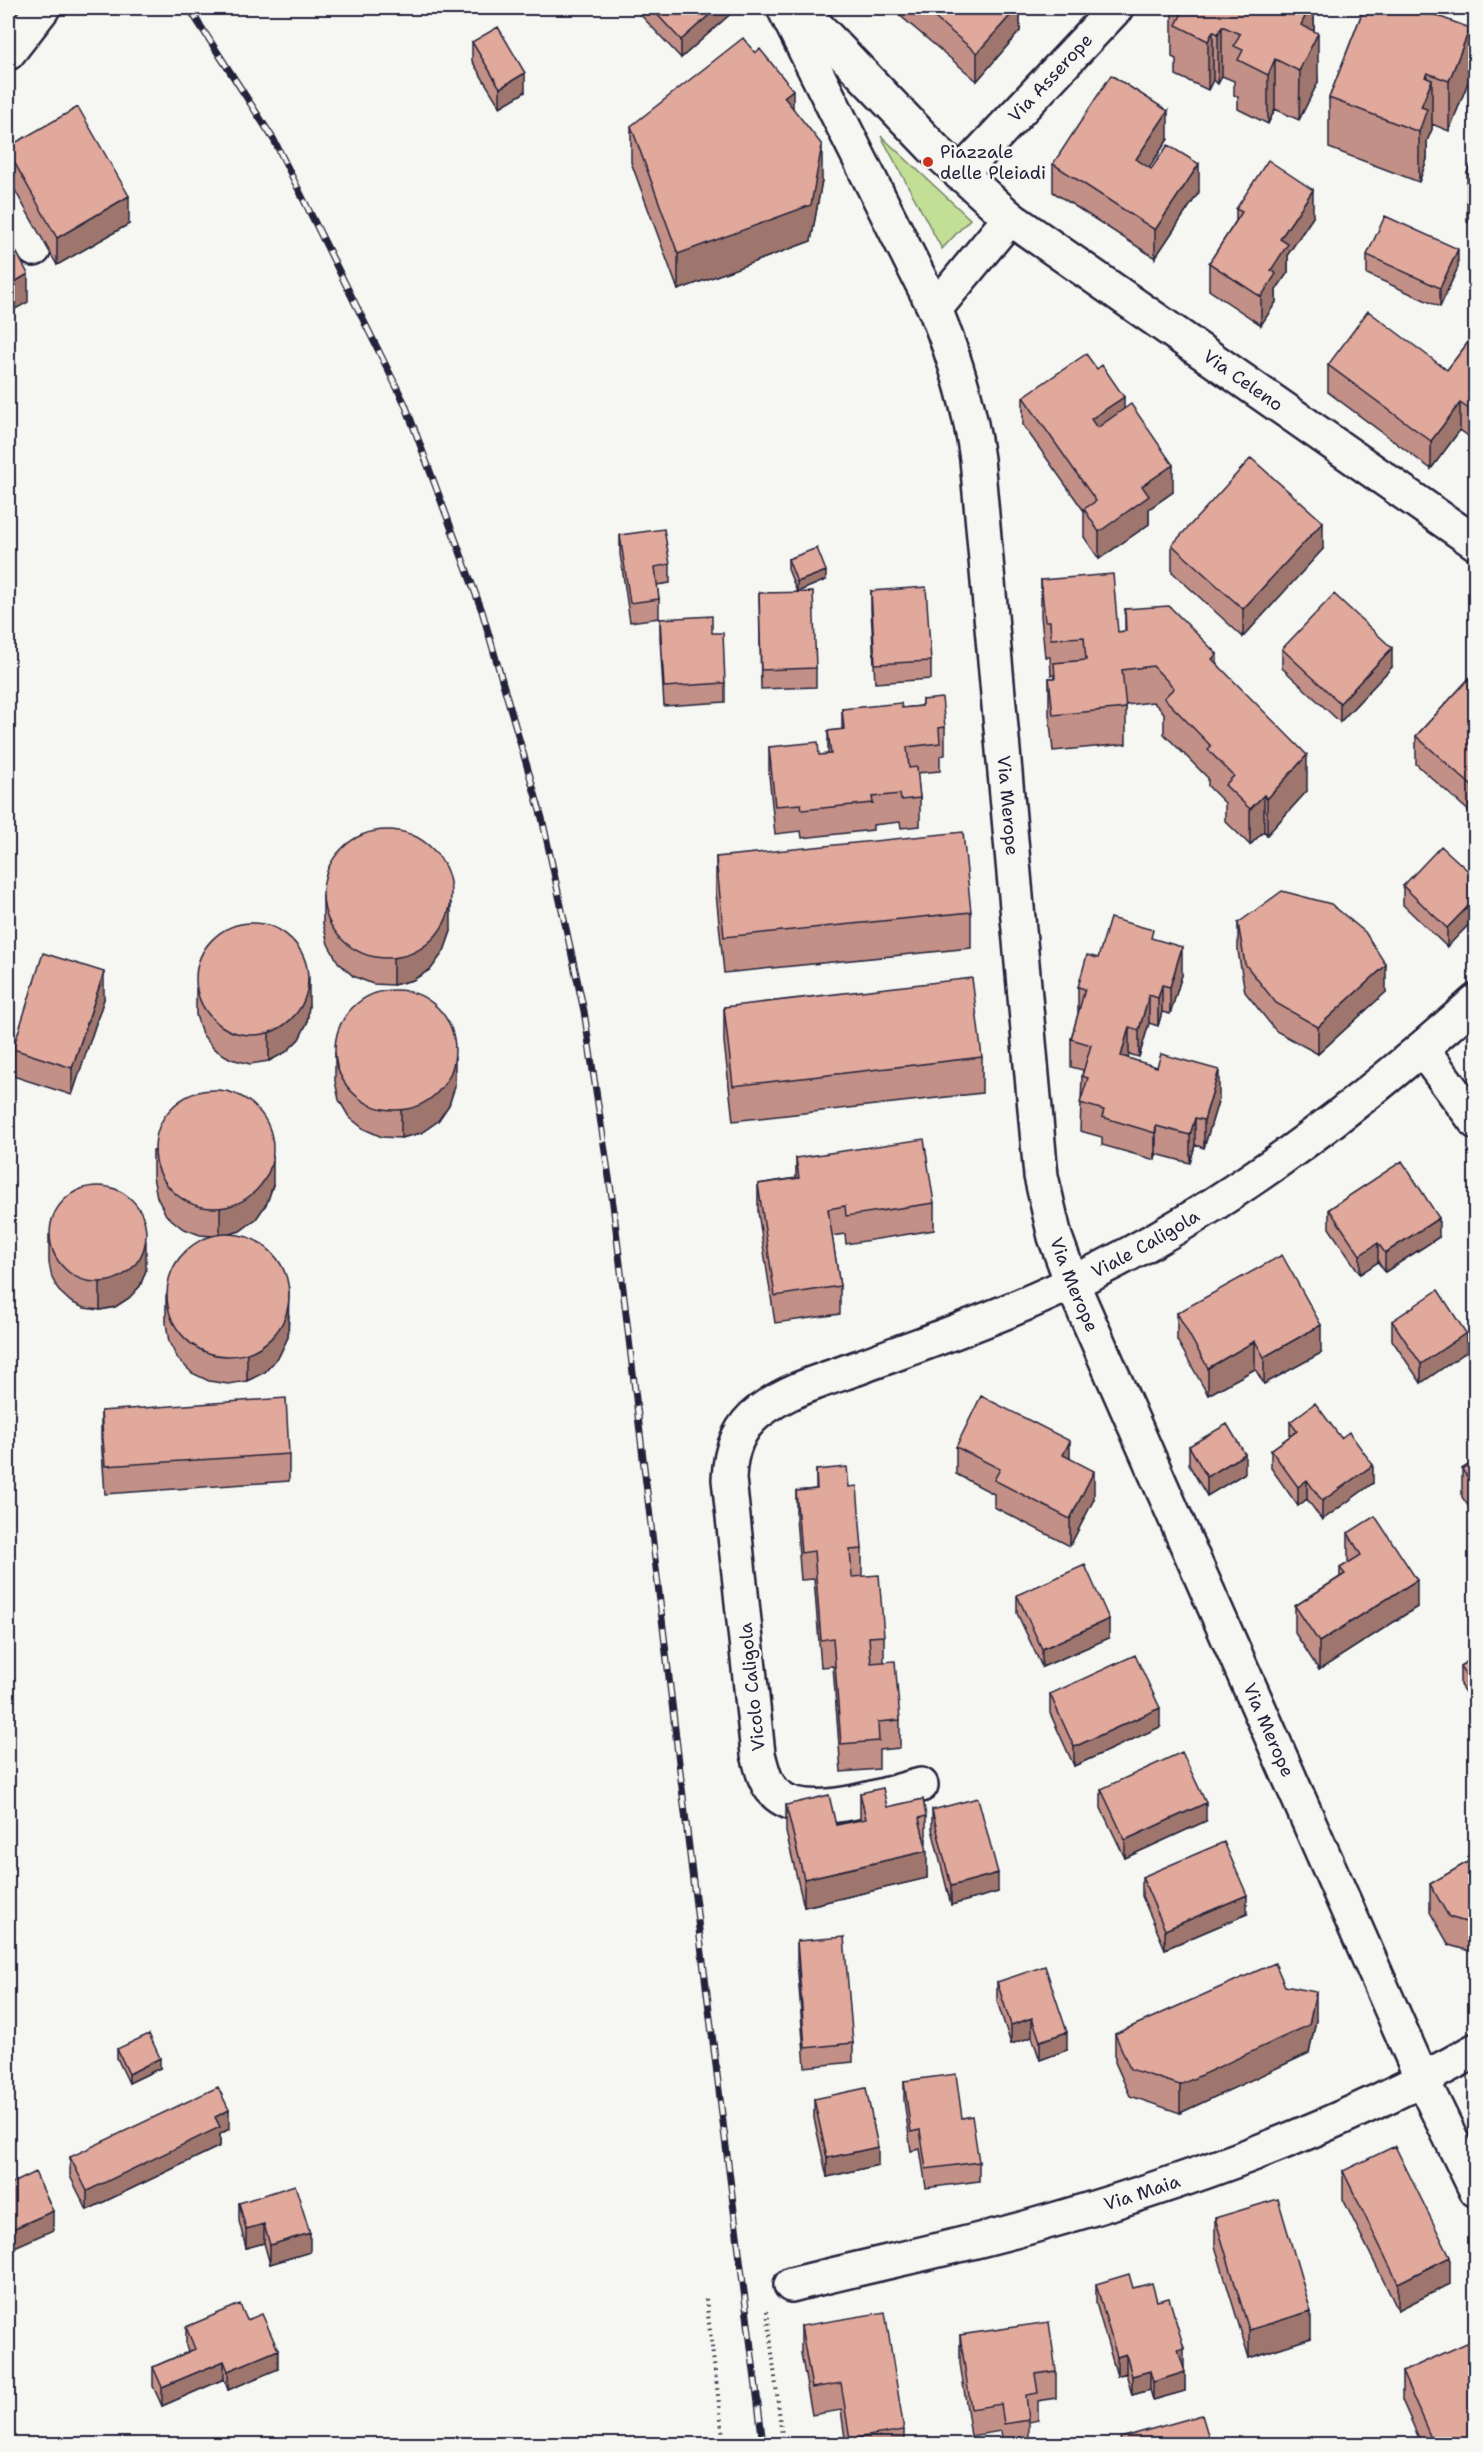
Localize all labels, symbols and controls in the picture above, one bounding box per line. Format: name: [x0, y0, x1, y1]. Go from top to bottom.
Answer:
street label: Via Asserope: [1003, 28, 1098, 127]
place label: Piazzale delle Pleiadi: [940, 140, 1046, 185]
marker: Piazzale delle Pleiadi: [921, 155, 935, 169]
street label: Via Celeno: [1198, 344, 1288, 417]
street label: Via Merope: [992, 754, 1024, 856]
street label: Viale Caligola: [1087, 1204, 1204, 1284]
street label: Via Merope: [1044, 1234, 1104, 1336]
street label: Vicolo Caligola: [733, 1622, 771, 1752]
street label: Via Merope: [1237, 1679, 1300, 1781]
street label: Via Maia: [1101, 2169, 1183, 2216]

